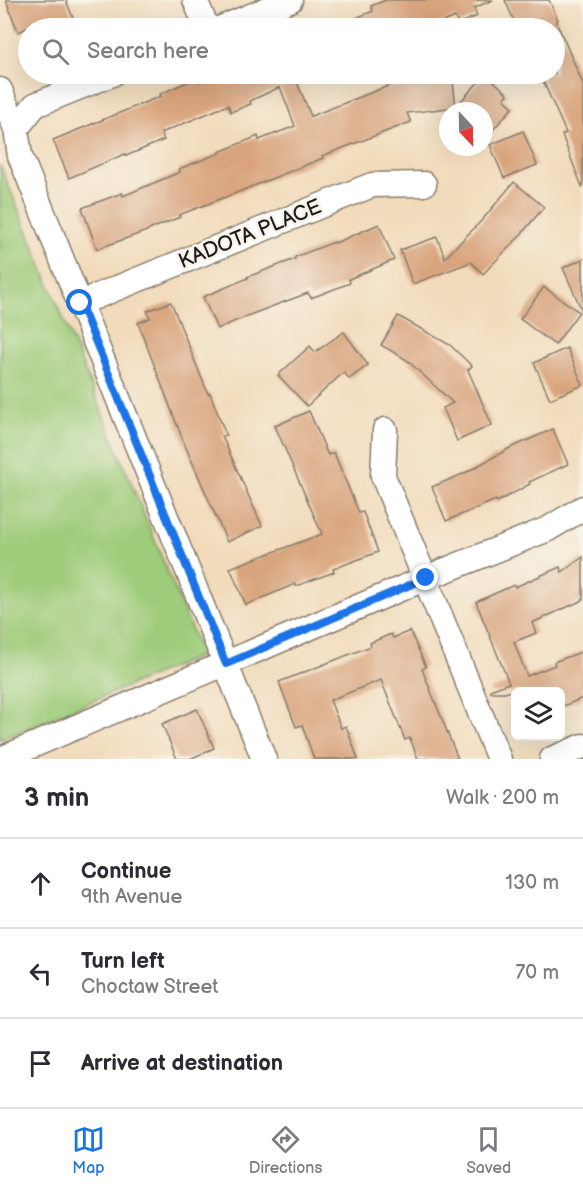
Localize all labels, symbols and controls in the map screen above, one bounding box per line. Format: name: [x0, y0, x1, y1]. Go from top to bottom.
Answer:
search box: [18, 18, 565, 84]
icon: search: [39, 35, 72, 68]
text: Search here: [87, 38, 209, 65]
north arrow: [439, 102, 493, 156]
street label: KADOTA PLACE: [175, 194, 325, 274]
route start: [66, 289, 92, 315]
route end: [412, 564, 438, 590]
map controls: [511, 687, 565, 741]
button: layers: [511, 687, 565, 741]
text: 3 min: [24, 783, 89, 814]
text: Walk · 200 m: [446, 786, 559, 810]
text: Continue: [81, 858, 171, 885]
icon: ahead: [24, 867, 57, 900]
text: 130 m: [505, 871, 559, 895]
text: 9th Avenue: [81, 885, 182, 909]
text: Turn left: [81, 948, 165, 975]
icon: left: [24, 957, 57, 990]
text: 70 m: [515, 961, 559, 985]
text: Choctaw Street: [81, 975, 218, 999]
icon: arrive: [24, 1047, 57, 1080]
text: Arrive at destination: [81, 1050, 283, 1077]
tab: Map: [72, 1123, 105, 1178]
tab: Directions: [249, 1123, 322, 1178]
tab: Saved: [466, 1123, 511, 1178]

